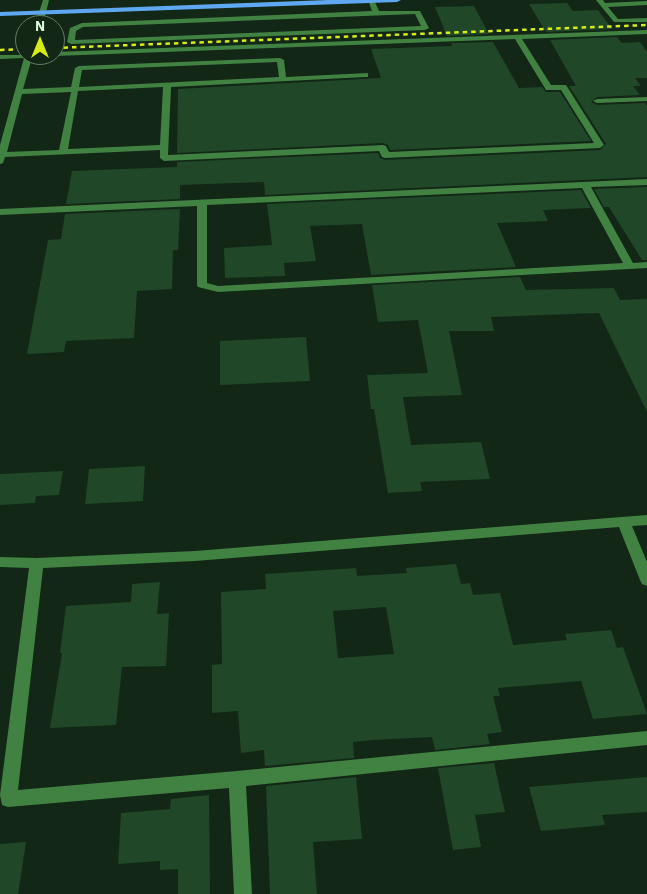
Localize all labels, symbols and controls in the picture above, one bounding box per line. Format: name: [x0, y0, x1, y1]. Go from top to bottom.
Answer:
north arrow: [15, 15, 65, 65]
text: N: [35, 17, 45, 35]

